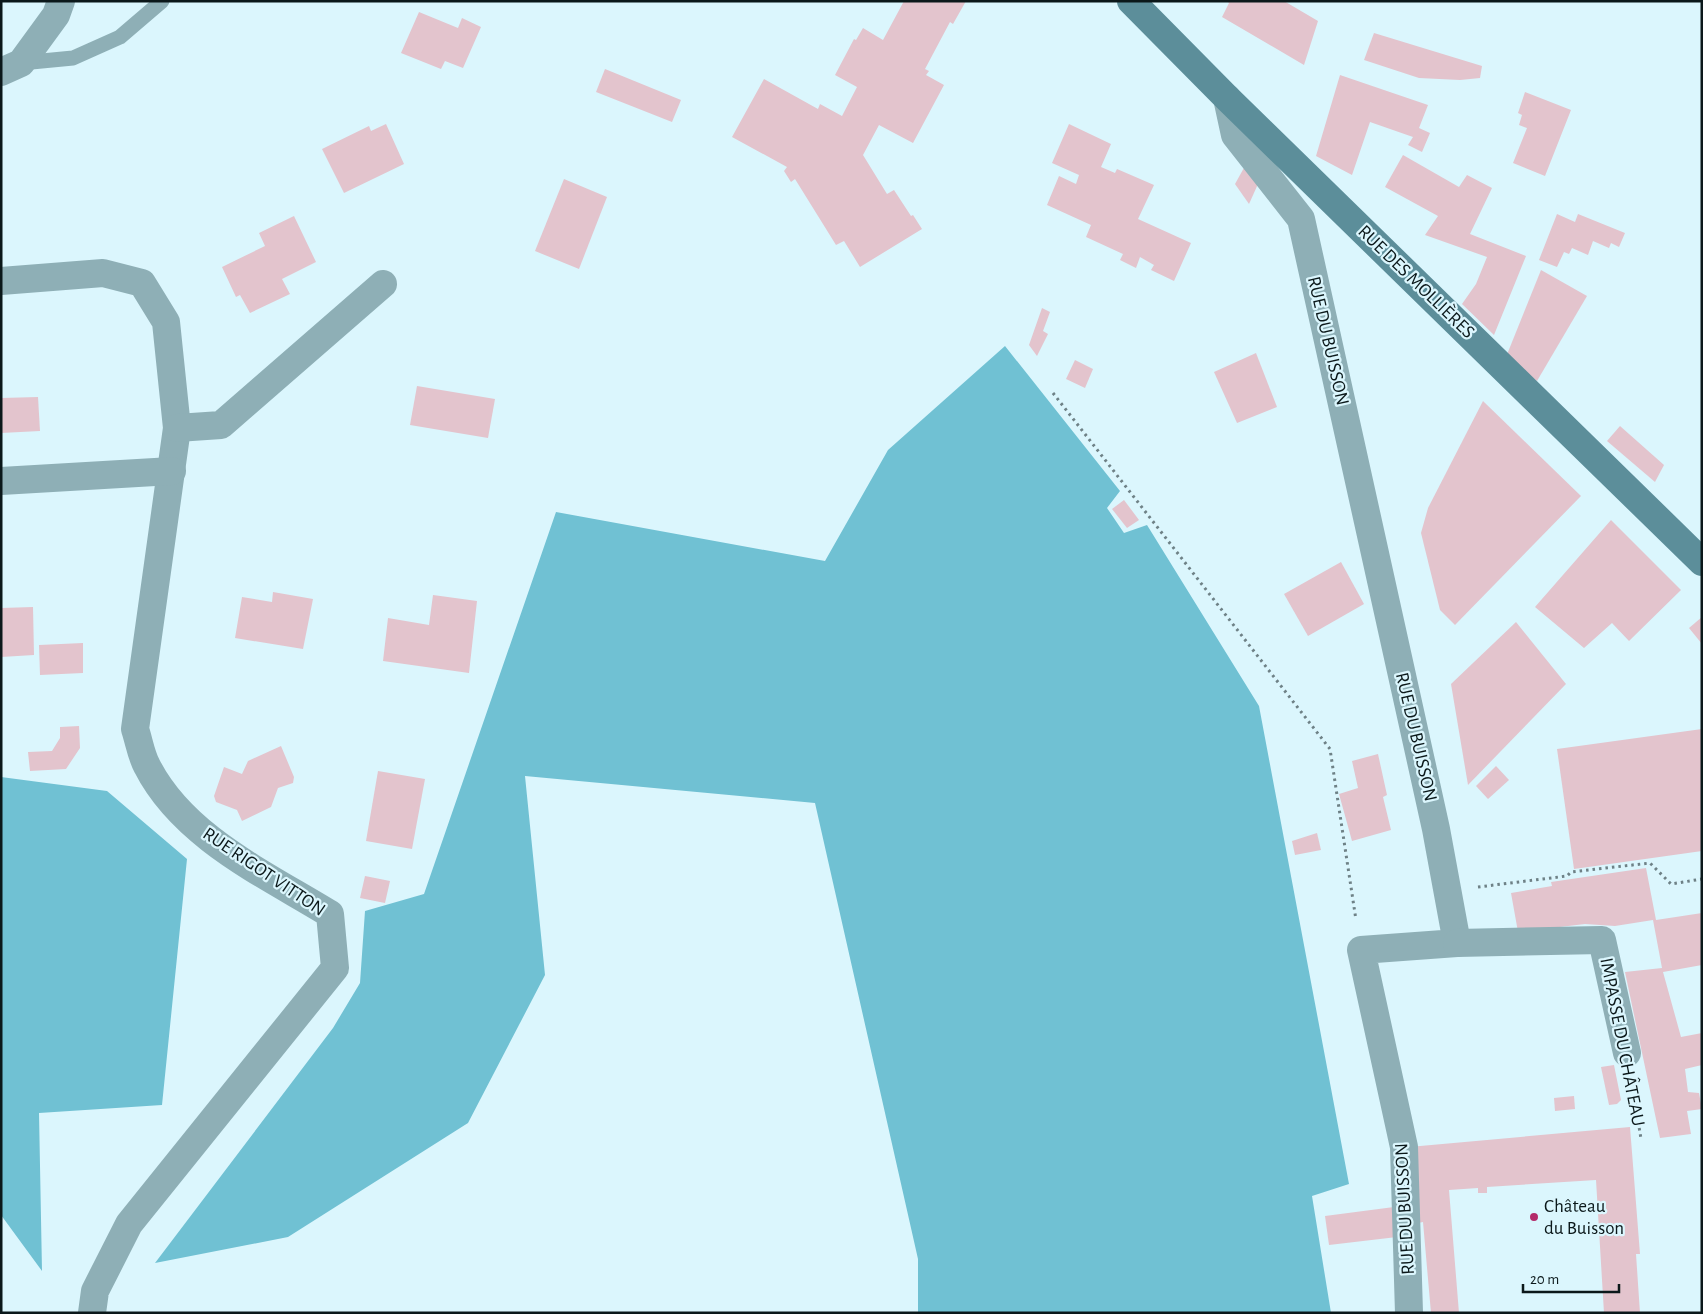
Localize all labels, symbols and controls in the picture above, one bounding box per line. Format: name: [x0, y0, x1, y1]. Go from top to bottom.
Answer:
street label: RUE DES MOLLIÈRES: [1354, 220, 1479, 342]
street label: RUE DU BUISSON: [1304, 275, 1352, 407]
street label: RUE DU BUISSON: [1392, 671, 1440, 803]
street label: RUE RIGOT VITTON: [199, 824, 329, 920]
street label: IMPASSE DU CHÂTEAU: [1596, 956, 1650, 1128]
street label: RUE DU BUISSON: [1392, 1143, 1418, 1275]
place label: Château du Buisson: [1544, 1197, 1624, 1238]
marker: Château du Buisson: [1528, 1211, 1540, 1223]
scale bar: [1523, 1262, 1619, 1294]
text: 20 m: [1530, 1272, 1559, 1287]

